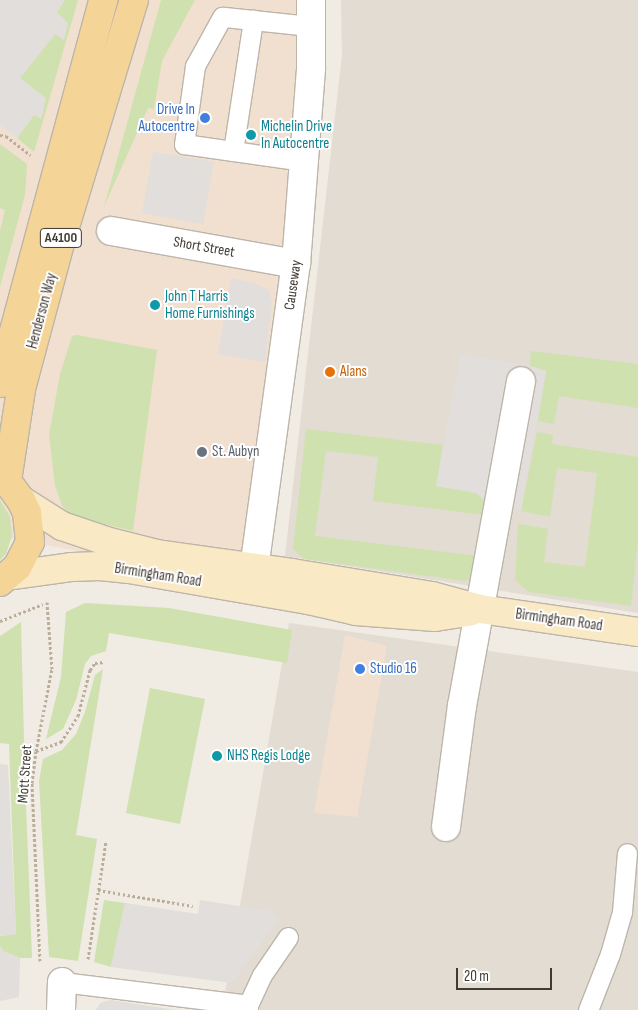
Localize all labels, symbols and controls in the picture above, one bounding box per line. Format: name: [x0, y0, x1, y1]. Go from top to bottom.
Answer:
place label: Drive In Autocentre: [138, 100, 195, 135]
marker: Drive In Autocentre: [199, 112, 211, 124]
place label: Michelin Drive In Autocentre: [261, 117, 332, 152]
marker: Michelin Drive In Autocentre: [245, 129, 257, 141]
road number: A4100: [40, 227, 82, 250]
street label: Short Street: [172, 233, 236, 261]
street label: Causeway: [281, 259, 305, 311]
street label: Henderson Way: [23, 271, 61, 351]
place label: John T Harris Home Furnishings: [165, 287, 255, 322]
marker: John T Harris Home Furnishings: [149, 299, 161, 311]
place label: Alans: [340, 363, 367, 381]
marker: Alans: [324, 366, 336, 378]
place label: St. Aubyn: [212, 443, 259, 461]
marker: St. Aubyn: [196, 446, 208, 458]
street label: Birmingham Road: [113, 559, 203, 591]
street label: Birmingham Road: [514, 605, 604, 635]
place label: Studio 16: [370, 660, 417, 678]
marker: Studio 16: [354, 663, 366, 675]
street label: Mott Street: [14, 744, 36, 804]
place label: NHS Regis Lodge: [227, 747, 310, 765]
marker: NHS Regis Lodge: [211, 750, 223, 762]
scale bar: [458, 958, 554, 990]
text: 20 m: [464, 967, 489, 986]

